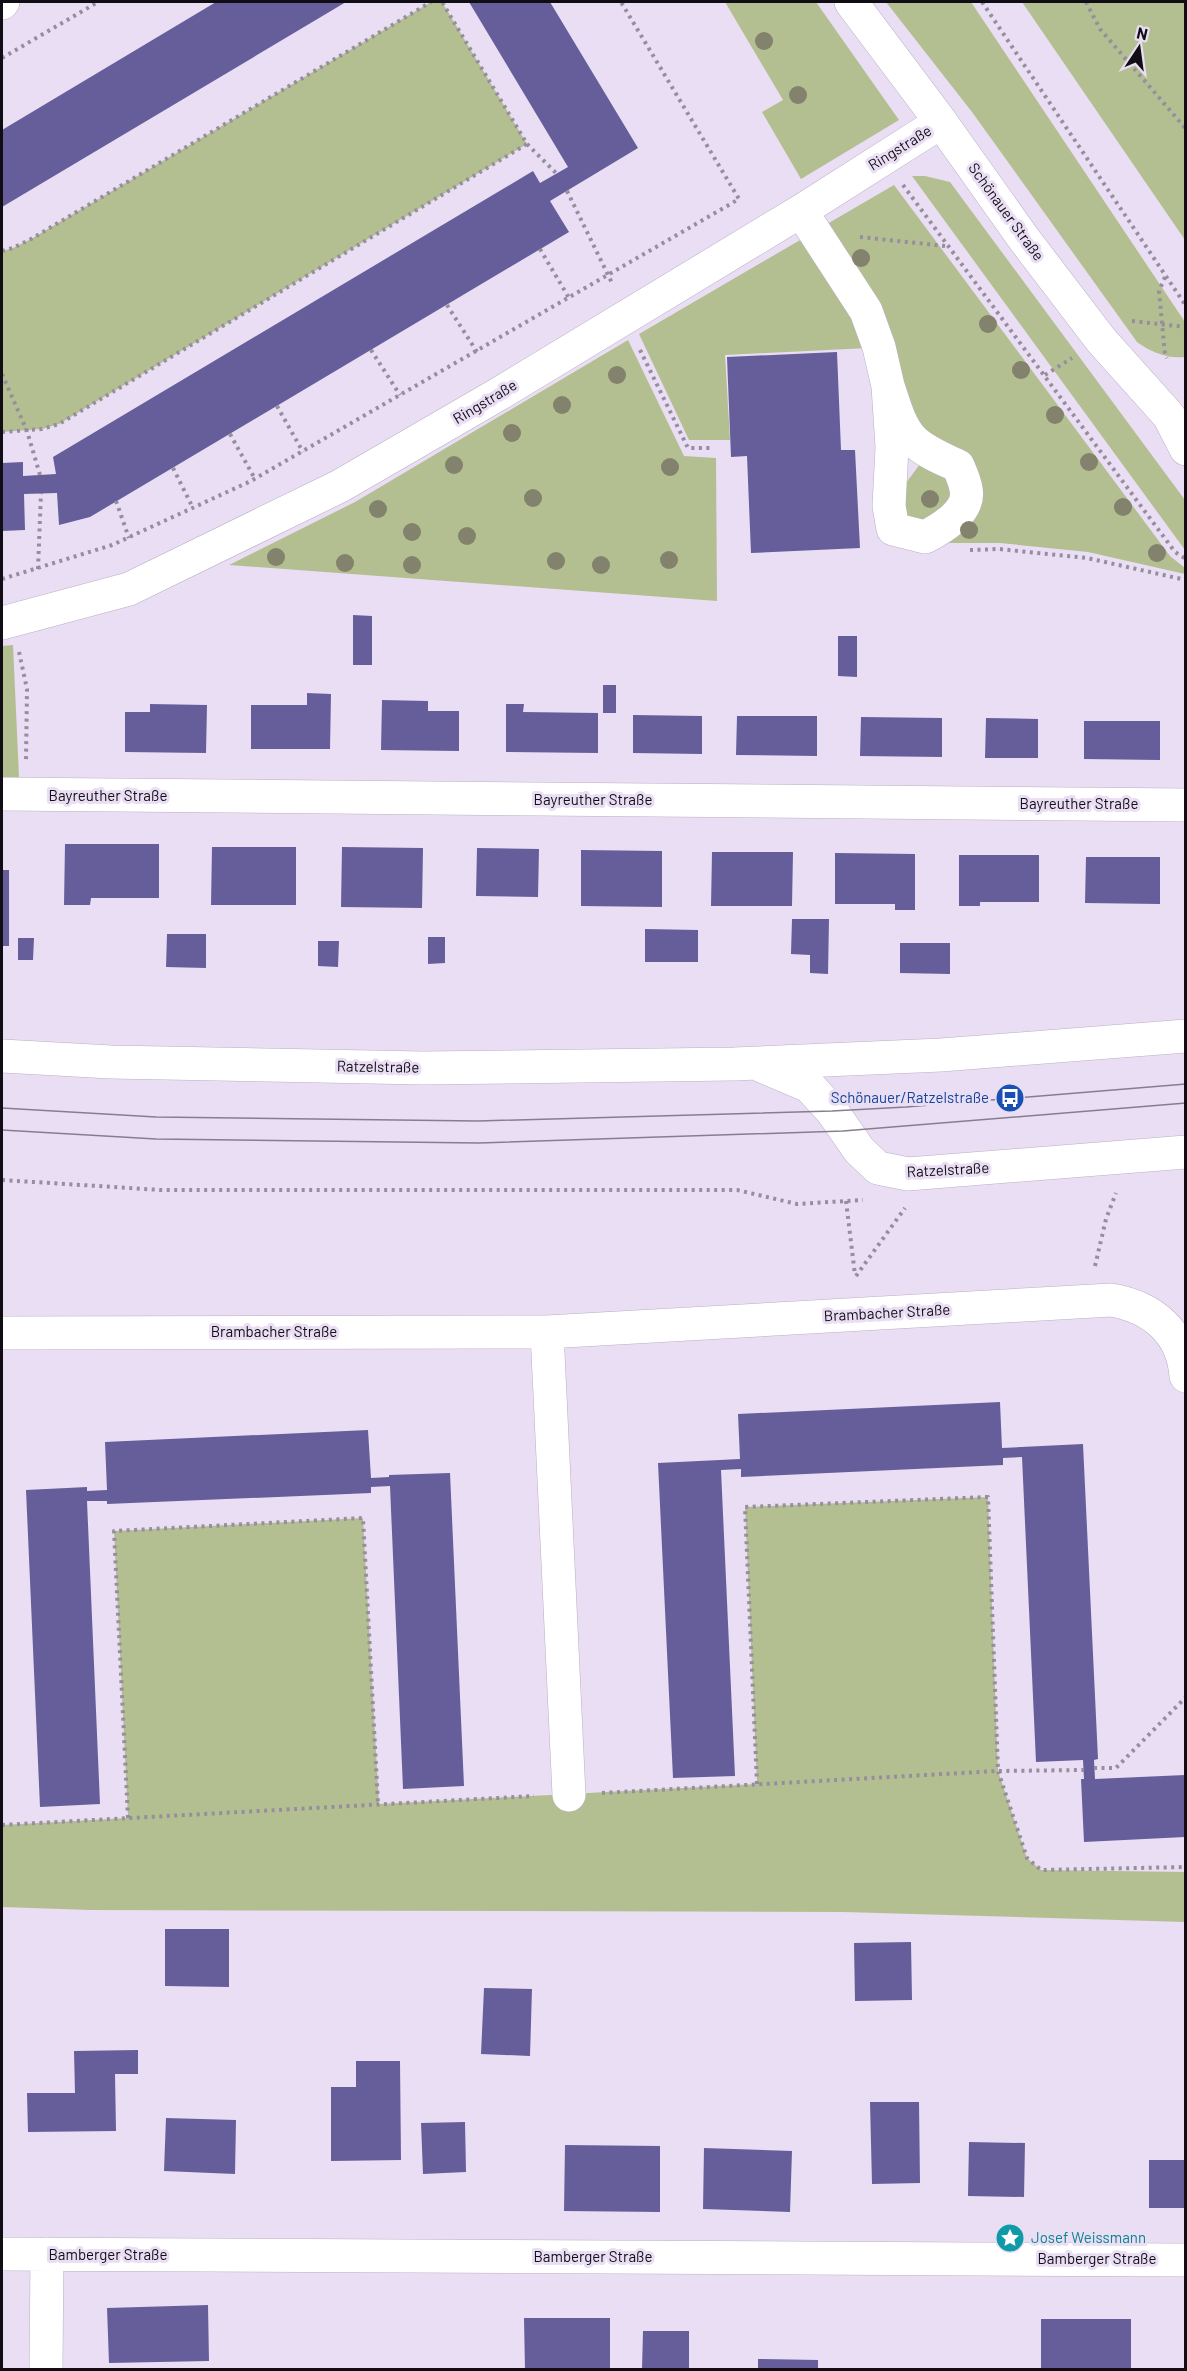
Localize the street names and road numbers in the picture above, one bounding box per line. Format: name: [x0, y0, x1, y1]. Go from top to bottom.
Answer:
street label: Ringstraße: [865, 121, 934, 174]
street label: Schönauer Straße: [965, 159, 1048, 264]
street label: Ringstraße: [449, 375, 520, 427]
street label: Bayreuther Straße: [49, 786, 167, 804]
street label: Bayreuther Straße: [534, 790, 652, 808]
street label: Bayreuther Straße: [1020, 794, 1138, 812]
street label: Ratzelstraße: [337, 1056, 419, 1076]
street label: Ratzelstraße: [906, 1158, 990, 1180]
street label: Brambacher Straße: [823, 1300, 951, 1324]
street label: Brambacher Straße: [211, 1322, 337, 1340]
street label: Bamberger Straße: [49, 2245, 167, 2263]
street label: Bamberger Straße: [534, 2247, 652, 2265]
street label: Bamberger Straße: [1038, 2249, 1156, 2267]

